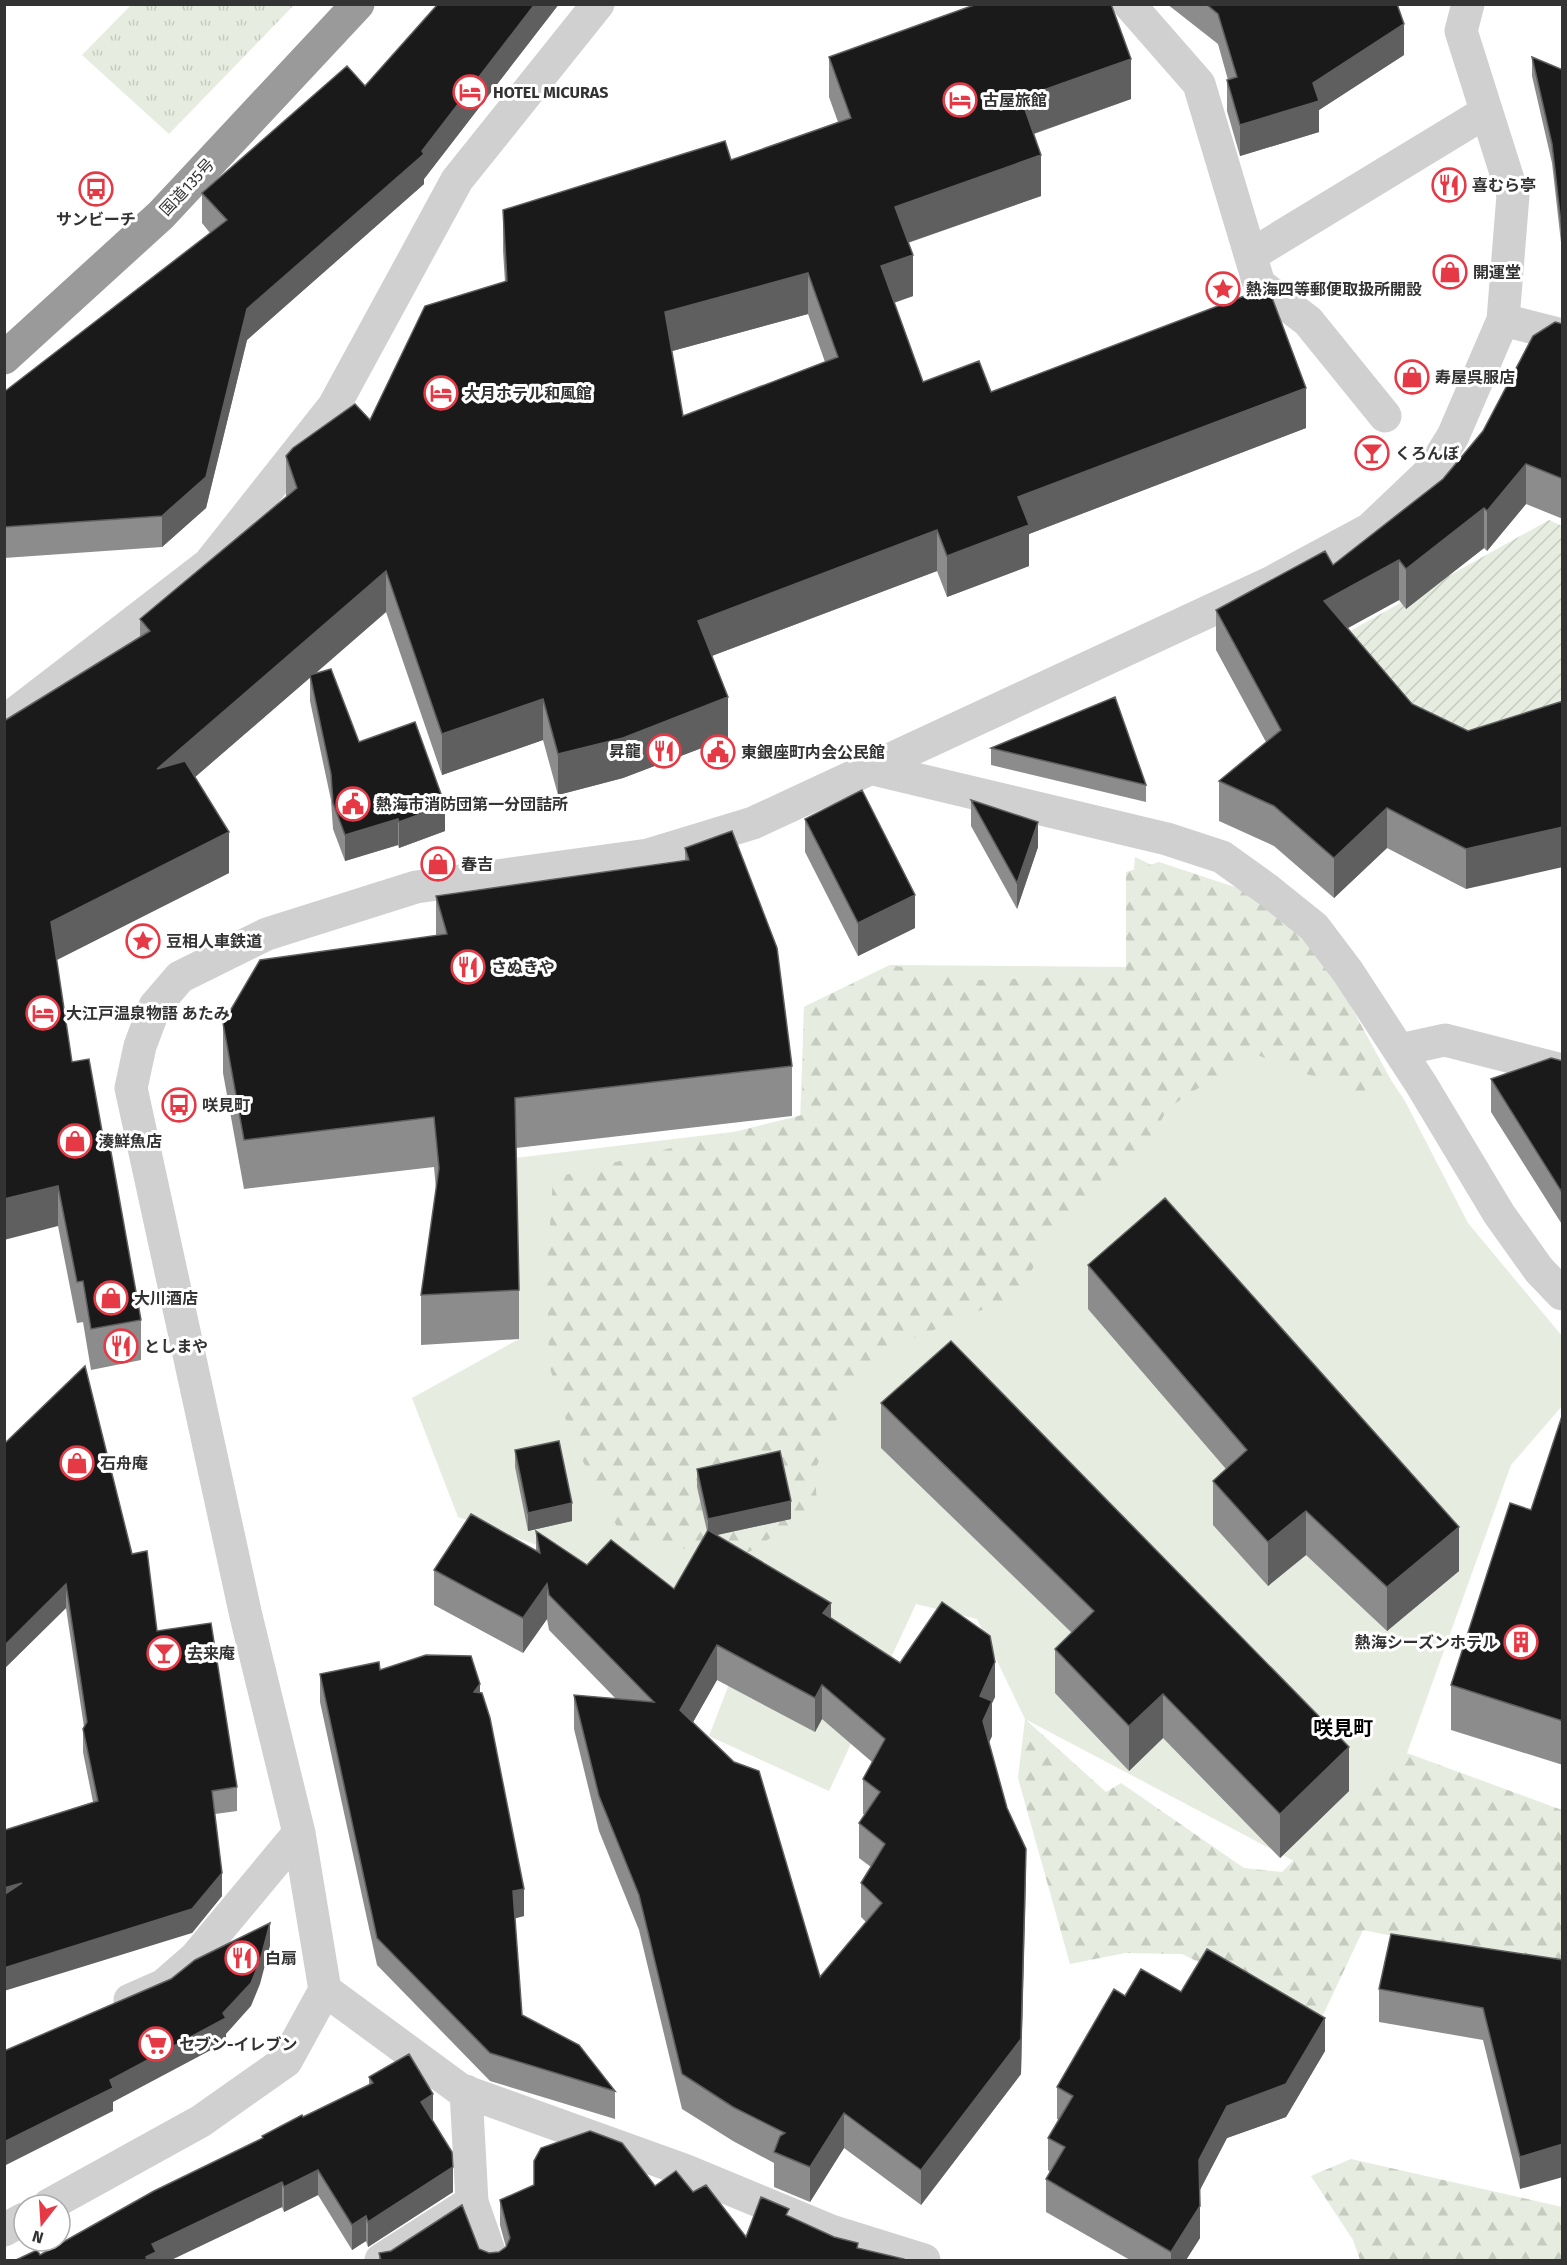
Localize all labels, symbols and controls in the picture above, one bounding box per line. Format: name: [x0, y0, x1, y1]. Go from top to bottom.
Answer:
hotel icon: HOTEL MICURAS: [452, 74, 488, 110]
hotel icon: 古屋旅館: [942, 82, 978, 118]
place label: HOTEL MICURAS: [493, 83, 608, 102]
place label: 古屋旅館: [983, 91, 1047, 110]
street label: 国道135号: [156, 155, 218, 219]
restaurant icon: 喜むら亭: [1431, 167, 1467, 203]
bus stop icon: サンビーチ: [78, 171, 114, 207]
place label: 喜むら亭: [1472, 176, 1536, 195]
place label: サンビーチ: [56, 210, 136, 229]
shop icon: 開運堂: [1432, 254, 1468, 290]
place label: 開運堂: [1473, 263, 1521, 282]
place icon: 熱海四等郵便取扱所開設: [1205, 271, 1241, 307]
place label: 熱海四等郵便取扱所開設: [1246, 280, 1422, 299]
shop icon: 寿屋呉服店: [1394, 359, 1430, 395]
place label: 寿屋呉服店: [1435, 368, 1515, 387]
hotel icon: 大月ホテル和風館: [423, 375, 459, 411]
place label: 大月ホテル和風館: [464, 384, 592, 403]
bar icon: くろんぼ: [1354, 435, 1390, 471]
place label: くろんぼ: [1395, 444, 1459, 463]
restaurant icon: 昇龍: [646, 733, 682, 769]
public building icon: 東銀座町内会公民館: [700, 734, 736, 770]
place label: 昇龍: [609, 742, 641, 761]
place label: 東銀座町内会公民館: [741, 743, 885, 762]
public building icon: 熱海市消防団第一分団詰所: [335, 786, 371, 822]
place label: 熱海市消防団第一分団詰所: [376, 795, 568, 814]
shop icon: 春吉: [420, 846, 456, 882]
place label: 春吉: [461, 855, 493, 874]
place icon: 豆相人車鉄道: [125, 923, 161, 959]
place label: 豆相人車鉄道: [166, 932, 262, 951]
restaurant icon: さぬきや: [450, 949, 486, 985]
place label: さぬきや: [491, 958, 555, 977]
hotel icon: 大江戸温泉物語 あたみ: [25, 995, 61, 1031]
place label: 大江戸温泉物語 あたみ: [66, 1004, 230, 1023]
bus stop icon: 咲見町: [161, 1087, 197, 1123]
place label: 咲見町: [202, 1096, 250, 1115]
shop icon: 湊鮮魚店: [57, 1123, 93, 1159]
place label: 湊鮮魚店: [98, 1132, 162, 1151]
shop icon: 大川酒店: [93, 1280, 129, 1316]
place label: 大川酒店: [134, 1289, 198, 1308]
restaurant icon: としまや: [103, 1328, 139, 1364]
place label: としまや: [144, 1337, 208, 1356]
shop icon: 石舟庵: [59, 1445, 95, 1481]
place label: 石舟庵: [100, 1454, 148, 1473]
building icon: 熱海シーズンホテル: [1503, 1624, 1539, 1660]
place label: 熱海シーズンホテル: [1355, 1633, 1498, 1652]
bar icon: 去来庵: [146, 1635, 182, 1671]
place label: 去来庵: [187, 1644, 235, 1663]
district label: 咲見町: [1313, 1716, 1373, 1740]
restaurant icon: 白扇: [224, 1940, 260, 1976]
place label: 白扇: [265, 1949, 297, 1968]
supermarket icon: セブン-イレブン: [138, 2026, 174, 2062]
place label: セブン-イレブン: [179, 2035, 298, 2054]
north arrow: [12, 2193, 72, 2253]
text: N: [30, 2226, 46, 2248]

